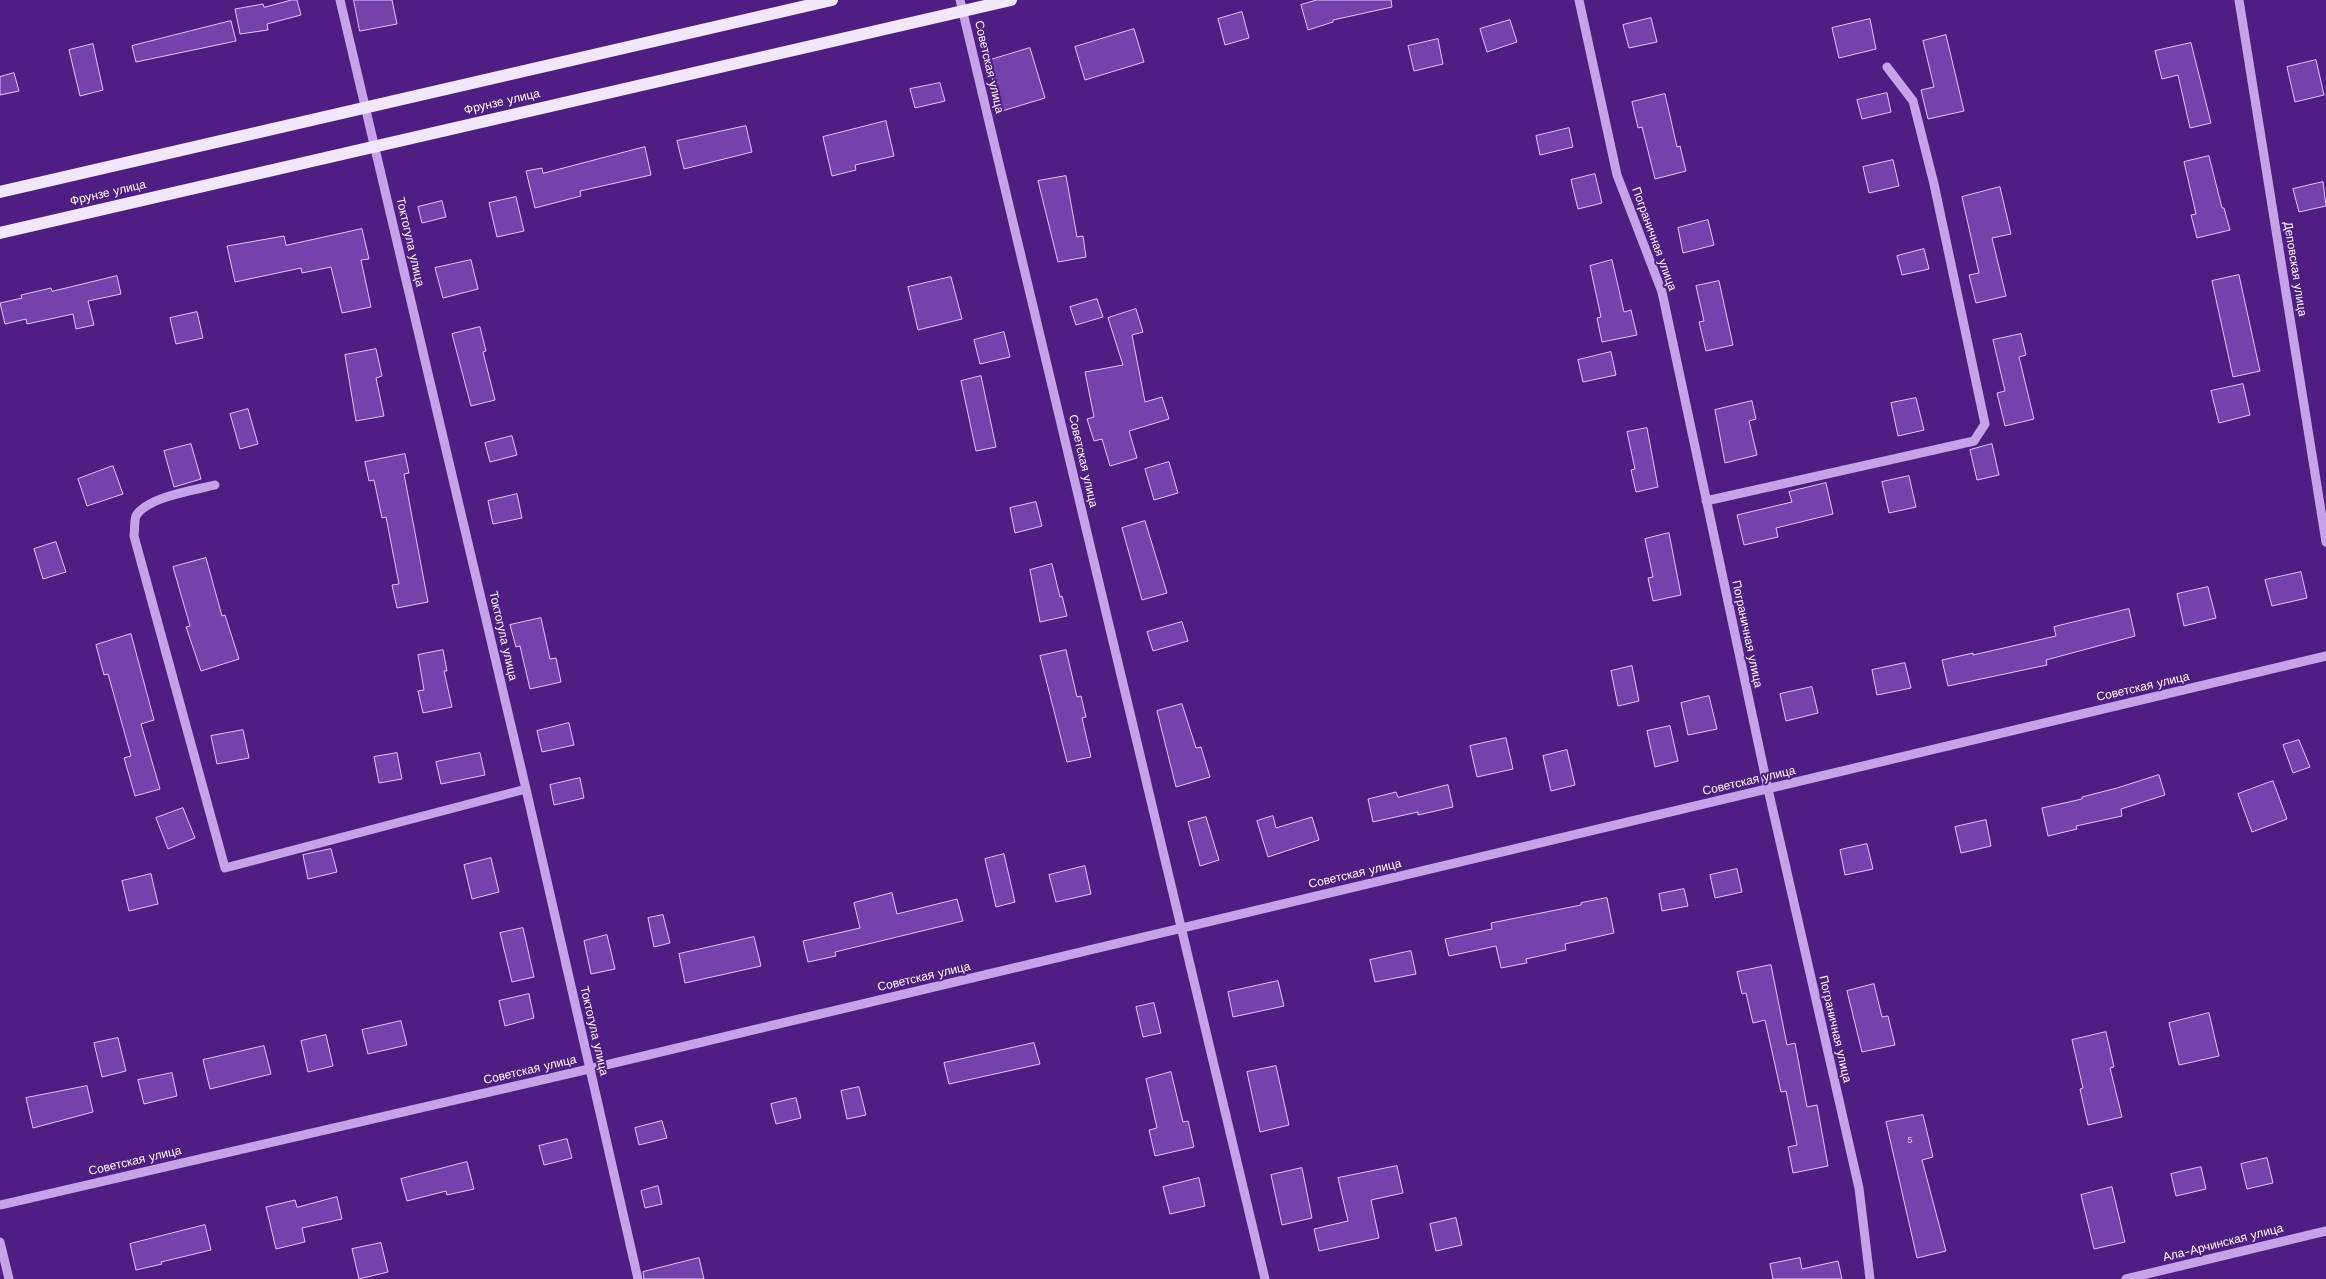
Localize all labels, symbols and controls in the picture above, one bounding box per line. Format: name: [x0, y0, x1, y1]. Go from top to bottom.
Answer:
street label: Советская улица: [971, 19, 1007, 115]
street label: Фрунзе улица: [463, 86, 541, 118]
street label: Фрунзе улица: [69, 177, 147, 209]
street label: Пограничная улица: [1629, 185, 1679, 293]
street label: Токтогула улица: [393, 196, 427, 288]
street label: Деповская улица: [2280, 220, 2310, 318]
street label: Советская улица: [1065, 413, 1101, 509]
street label: Пограничная улица: [1729, 579, 1765, 689]
street label: Токтогула улица: [486, 590, 520, 682]
street label: Советская улица: [2095, 669, 2191, 705]
street label: Советская улица: [1701, 763, 1797, 799]
street label: Советская улица: [1307, 856, 1403, 892]
street label: Советская улица: [876, 959, 972, 995]
street label: Пограничная улица: [1816, 974, 1854, 1084]
street label: Токтогула улица: [577, 985, 611, 1077]
street label: Советская улица: [482, 1052, 578, 1088]
house number: 5: [1907, 1134, 1913, 1146]
street label: Советская улица: [87, 1143, 183, 1179]
street label: Ала-Арчинская улица: [2161, 1221, 2285, 1265]

